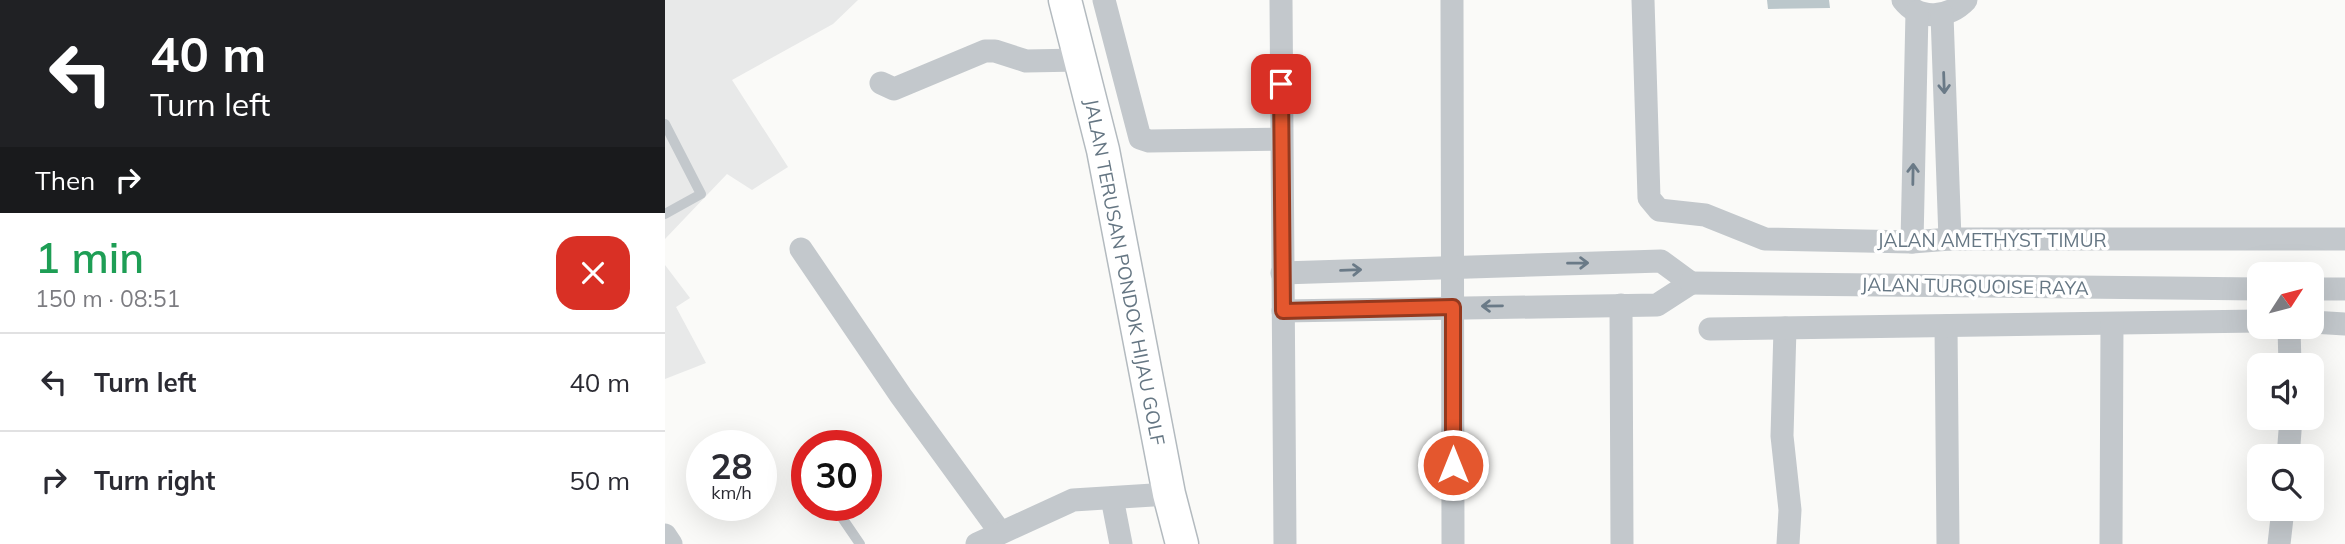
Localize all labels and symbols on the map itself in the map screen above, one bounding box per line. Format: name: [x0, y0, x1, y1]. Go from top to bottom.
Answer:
pin: [1251, 54, 1311, 114]
one-way arrow: [1938, 71, 1951, 94]
street label: JALAN TERUSAN PONDOK HIJAU GOLF: [1080, 97, 1171, 448]
one-way arrow: [1907, 162, 1920, 185]
street label: JALAN AMETHYST TIMUR: [1877, 228, 2107, 252]
one-way arrow: [1566, 257, 1589, 270]
north arrow: [2247, 262, 2324, 340]
one-way arrow: [1339, 264, 1362, 277]
street label: JALAN TURQUOISE RAYA: [1861, 272, 2089, 300]
one-way arrow: [1481, 299, 1504, 313]
position arrow: [1416, 428, 1490, 502]
speed limit sign: 30: [791, 430, 882, 521]

